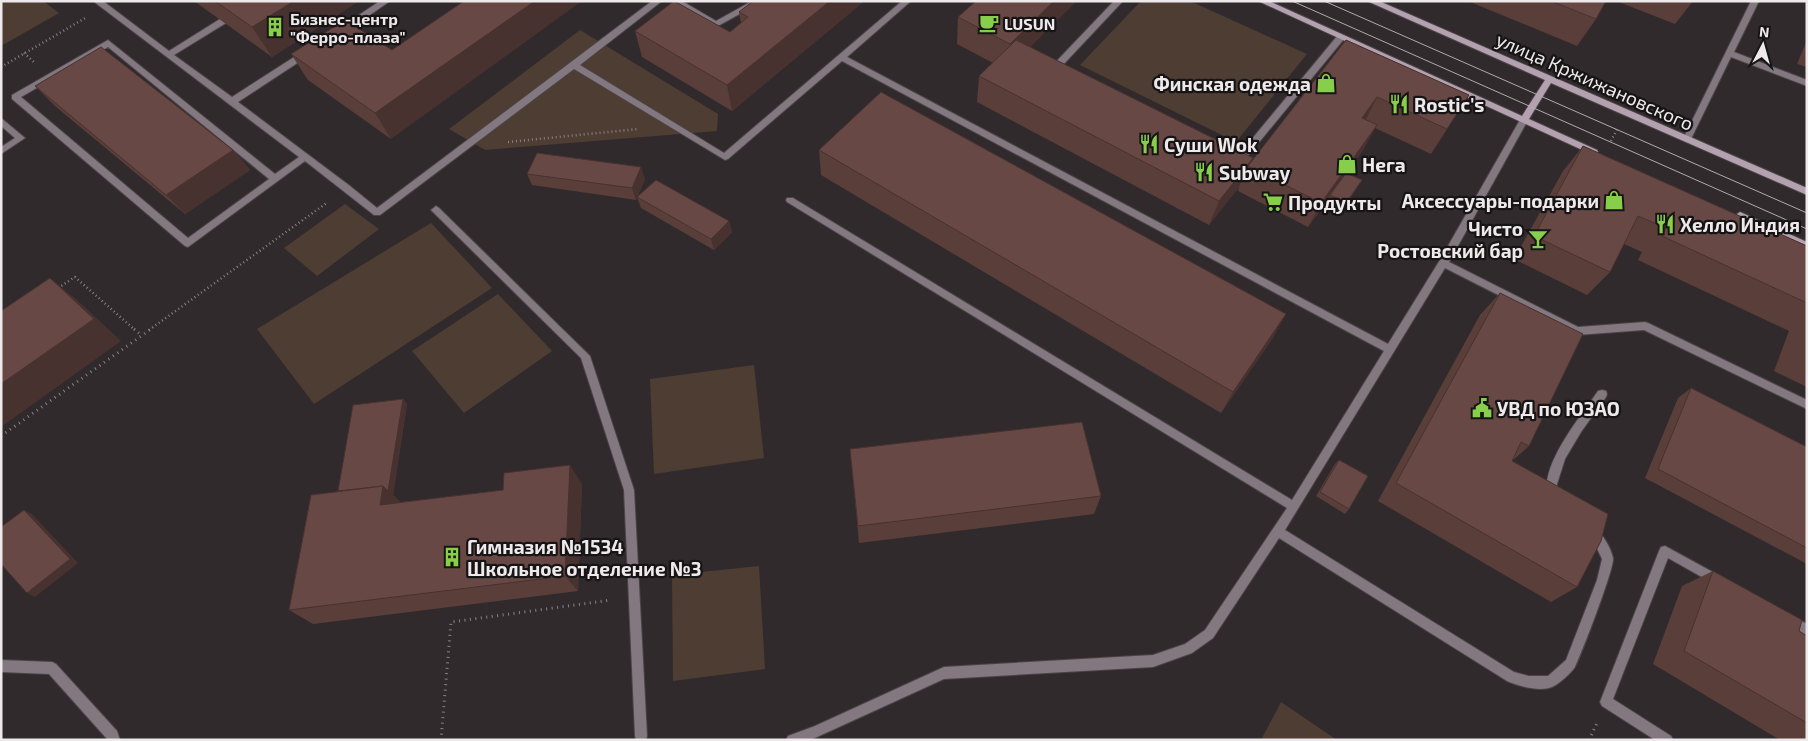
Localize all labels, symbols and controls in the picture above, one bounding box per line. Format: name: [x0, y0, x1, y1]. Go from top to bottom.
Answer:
place label: Бизнес-центр "Ферро-плаза": [290, 9, 405, 46]
cafe icon: LUSUN: [978, 12, 1000, 34]
place label: LUSUN: [1004, 14, 1055, 33]
building icon: Бизнес-центр "Ферро-плаза": [264, 16, 286, 38]
north arrow: [1738, 20, 1788, 70]
text: N: [1758, 23, 1770, 41]
street label: улица Кржижановского: [1492, 27, 1697, 136]
place label: Финская одежда: [1154, 72, 1311, 95]
shop icon: Финская одежда: [1315, 72, 1337, 94]
restaurant icon: Rostic's: [1388, 93, 1410, 115]
place label: Rostic's: [1414, 93, 1484, 116]
restaurant icon: Суши Wok: [1138, 133, 1160, 155]
place label: Суши Wok: [1164, 133, 1258, 156]
shop icon: Нега: [1336, 153, 1358, 175]
place label: Нега: [1362, 153, 1406, 176]
restaurant icon: Subway: [1193, 161, 1215, 183]
place label: Subway: [1219, 161, 1290, 185]
place label: Аксессуары-подарки: [1402, 189, 1599, 212]
shop icon: Аксессуары-подарки: [1603, 189, 1625, 211]
supermarket icon: Продукты: [1262, 191, 1284, 213]
place label: Продукты: [1288, 191, 1381, 214]
restaurant icon: Хелло Индия: [1654, 213, 1676, 235]
place label: Хелло Индия: [1680, 213, 1800, 236]
place label: Чисто Ростовский бар: [1377, 217, 1523, 262]
bar icon: Чисто Ростовский бар: [1527, 228, 1549, 250]
public building icon: УВД по ЮЗАО: [1471, 397, 1493, 419]
place label: УВД по ЮЗАО: [1497, 397, 1620, 420]
place label: Гимназия №1534 Школьное отделение №3: [467, 535, 702, 580]
building icon: Гимназия №1534 Школьное отделение №3: [441, 546, 463, 568]

